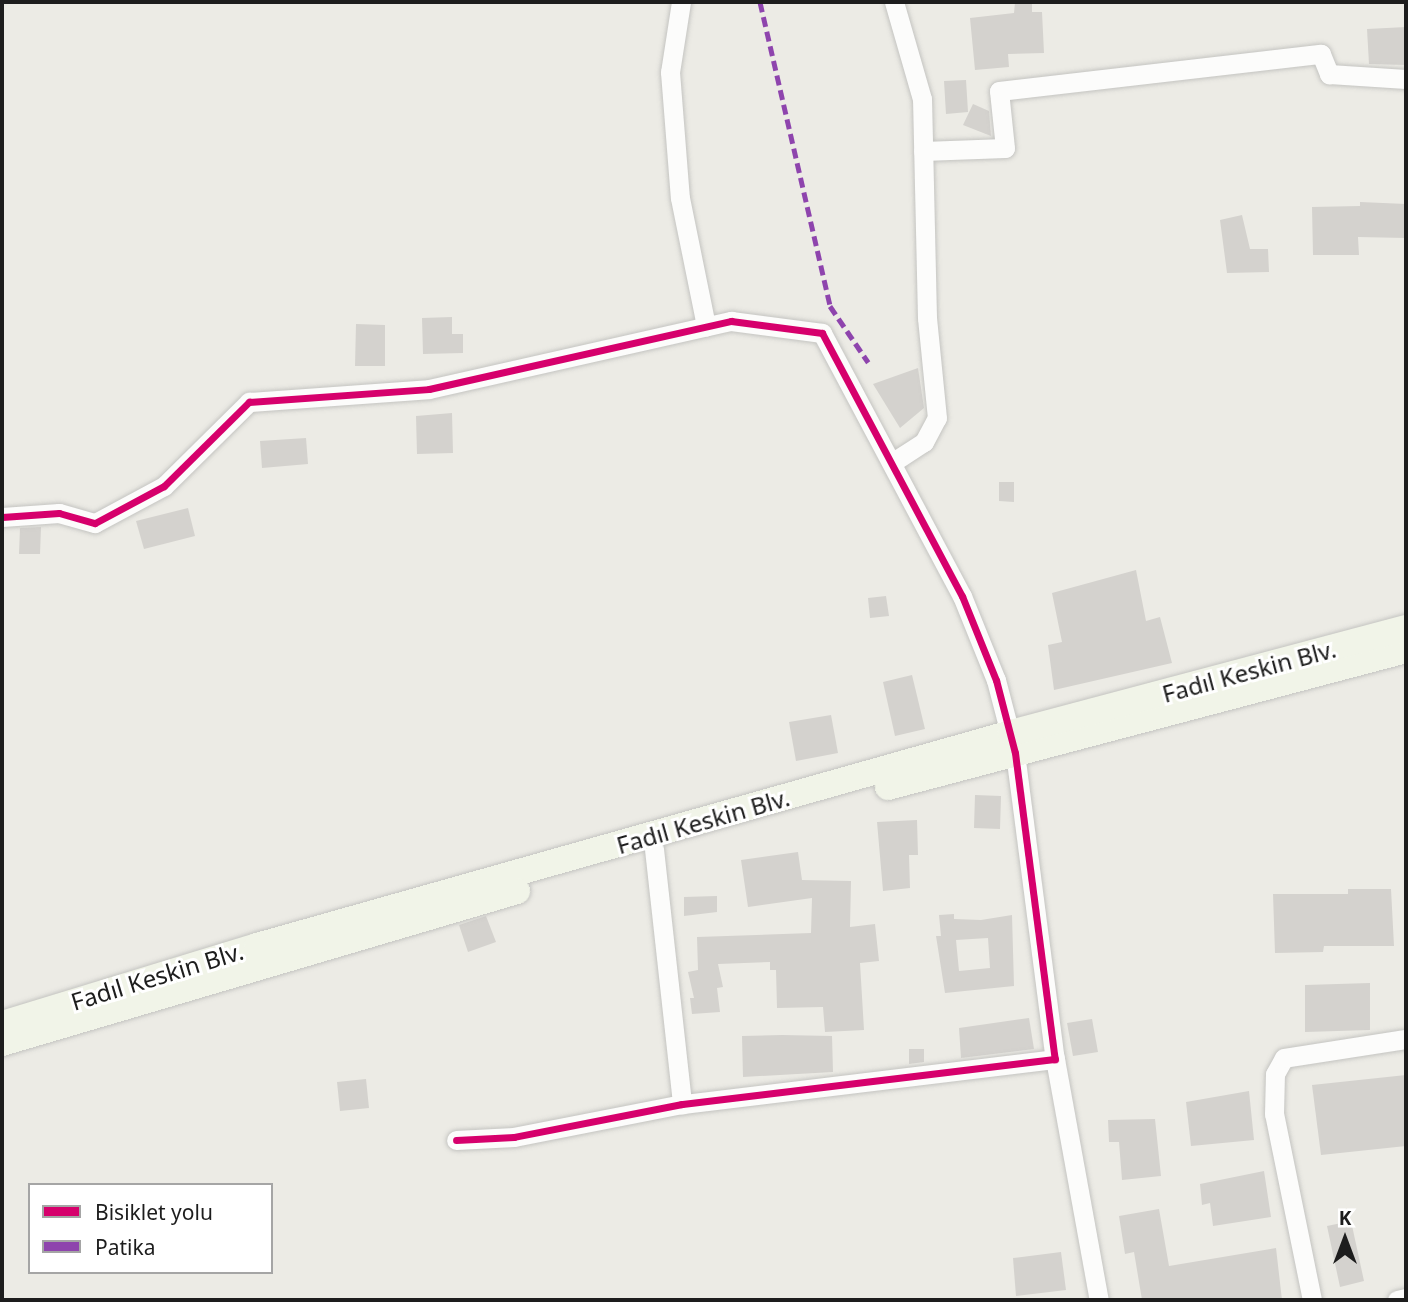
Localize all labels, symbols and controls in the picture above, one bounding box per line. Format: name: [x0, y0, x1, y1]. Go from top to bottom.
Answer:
street label: Fadıl Keskin Blv.: [1159, 634, 1339, 708]
street label: Fadıl Keskin Blv.: [613, 783, 793, 859]
street label: Fadıl Keskin Blv.: [67, 936, 247, 1016]
legend: [28, 1183, 273, 1274]
text: Bisiklet yolu: [95, 1198, 213, 1226]
north arrow: [1310, 1204, 1380, 1274]
text: K: [1339, 1205, 1351, 1231]
text: Patika: [95, 1233, 155, 1261]

